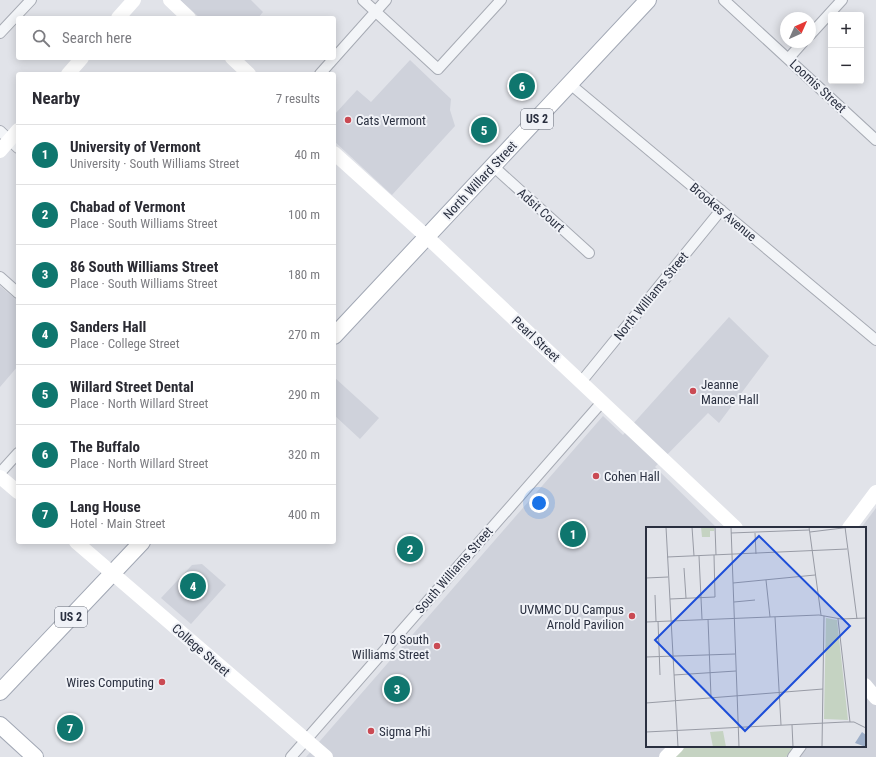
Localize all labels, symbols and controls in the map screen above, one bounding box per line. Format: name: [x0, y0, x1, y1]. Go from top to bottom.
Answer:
north arrow: [780, 12, 816, 48]
map controls: [828, 12, 864, 84]
button: +: [828, 12, 864, 48]
search box: [16, 16, 336, 60]
icon: search: [30, 27, 52, 49]
text: Search here: [62, 29, 132, 47]
button: −: [828, 48, 864, 84]
street label: Loomis Street: [787, 56, 849, 116]
pin: 6: [509, 71, 535, 101]
text: Nearby: [32, 88, 80, 108]
text: 7 results: [276, 91, 320, 106]
road number: US 2: [521, 109, 553, 129]
place label: Cats Vermont: [356, 113, 426, 128]
marker: Cats Vermont: [343, 115, 353, 125]
pin: 5: [471, 115, 497, 145]
text: University of Vermont: [70, 138, 201, 156]
street label: North Willard Street: [440, 138, 520, 222]
text: 1: [42, 147, 48, 162]
text: 40 m: [294, 147, 320, 162]
text: University · South Williams Street: [70, 156, 239, 171]
street label: Brookes Avenue: [687, 180, 759, 244]
street label: Adsit Court: [514, 185, 568, 235]
text: Chabad of Vermont: [70, 198, 185, 216]
text: 2: [42, 207, 48, 222]
text: 100 m: [288, 207, 320, 222]
text: Place · South Williams Street: [70, 216, 218, 231]
street label: North Williams Street: [611, 249, 691, 343]
text: 86 South Williams Street: [70, 258, 218, 276]
text: 3: [42, 267, 48, 282]
text: 180 m: [288, 267, 320, 282]
text: Place · South Williams Street: [70, 276, 218, 291]
street label: Pearl Street: [509, 313, 563, 365]
text: Sanders Hall: [70, 318, 146, 336]
text: 4: [42, 327, 48, 342]
text: 270 m: [288, 327, 320, 342]
text: Place · College Street: [70, 336, 180, 351]
place label: Jeanne Mance Hall: [701, 377, 759, 407]
text: Willard Street Dental: [70, 378, 194, 396]
marker: Jeanne Mance Hall: [688, 386, 698, 396]
text: 5: [42, 387, 48, 402]
text: 290 m: [288, 387, 320, 402]
text: Place · North Willard Street: [70, 396, 208, 411]
text: The Buffalo: [70, 438, 140, 456]
text: 6: [42, 447, 48, 462]
text: 320 m: [288, 447, 320, 462]
text: Place · North Willard Street: [70, 456, 208, 471]
place label: Cohen Hall: [604, 469, 660, 484]
marker: Cohen Hall: [591, 471, 601, 481]
your location: [529, 493, 549, 513]
text: Lang House: [70, 498, 141, 516]
text: 7: [42, 507, 48, 522]
text: 400 m: [288, 507, 320, 522]
text: Hotel · Main Street: [70, 516, 165, 531]
pin: 1: [560, 519, 586, 549]
street label: South Williams Street: [412, 524, 496, 616]
inset map: [646, 527, 866, 747]
pin: 2: [397, 534, 423, 564]
pin: 4: [180, 571, 206, 601]
place label: UVMMC DU Campus Arnold Pavilion: [520, 602, 624, 632]
road number: US 2: [55, 607, 87, 627]
marker: UVMMC DU Campus Arnold Pavilion: [627, 611, 637, 621]
street label: College Street: [169, 621, 233, 679]
place label: 70 South Williams Street: [352, 632, 429, 662]
marker: 70 South Williams Street: [432, 641, 442, 651]
pin: 3: [384, 674, 410, 704]
place label: Wires Computing: [66, 675, 154, 690]
marker: Wires Computing: [157, 677, 167, 687]
pin: 7: [57, 713, 83, 743]
place label: Sigma Phi: [379, 724, 431, 739]
marker: Sigma Phi: [366, 726, 376, 736]

